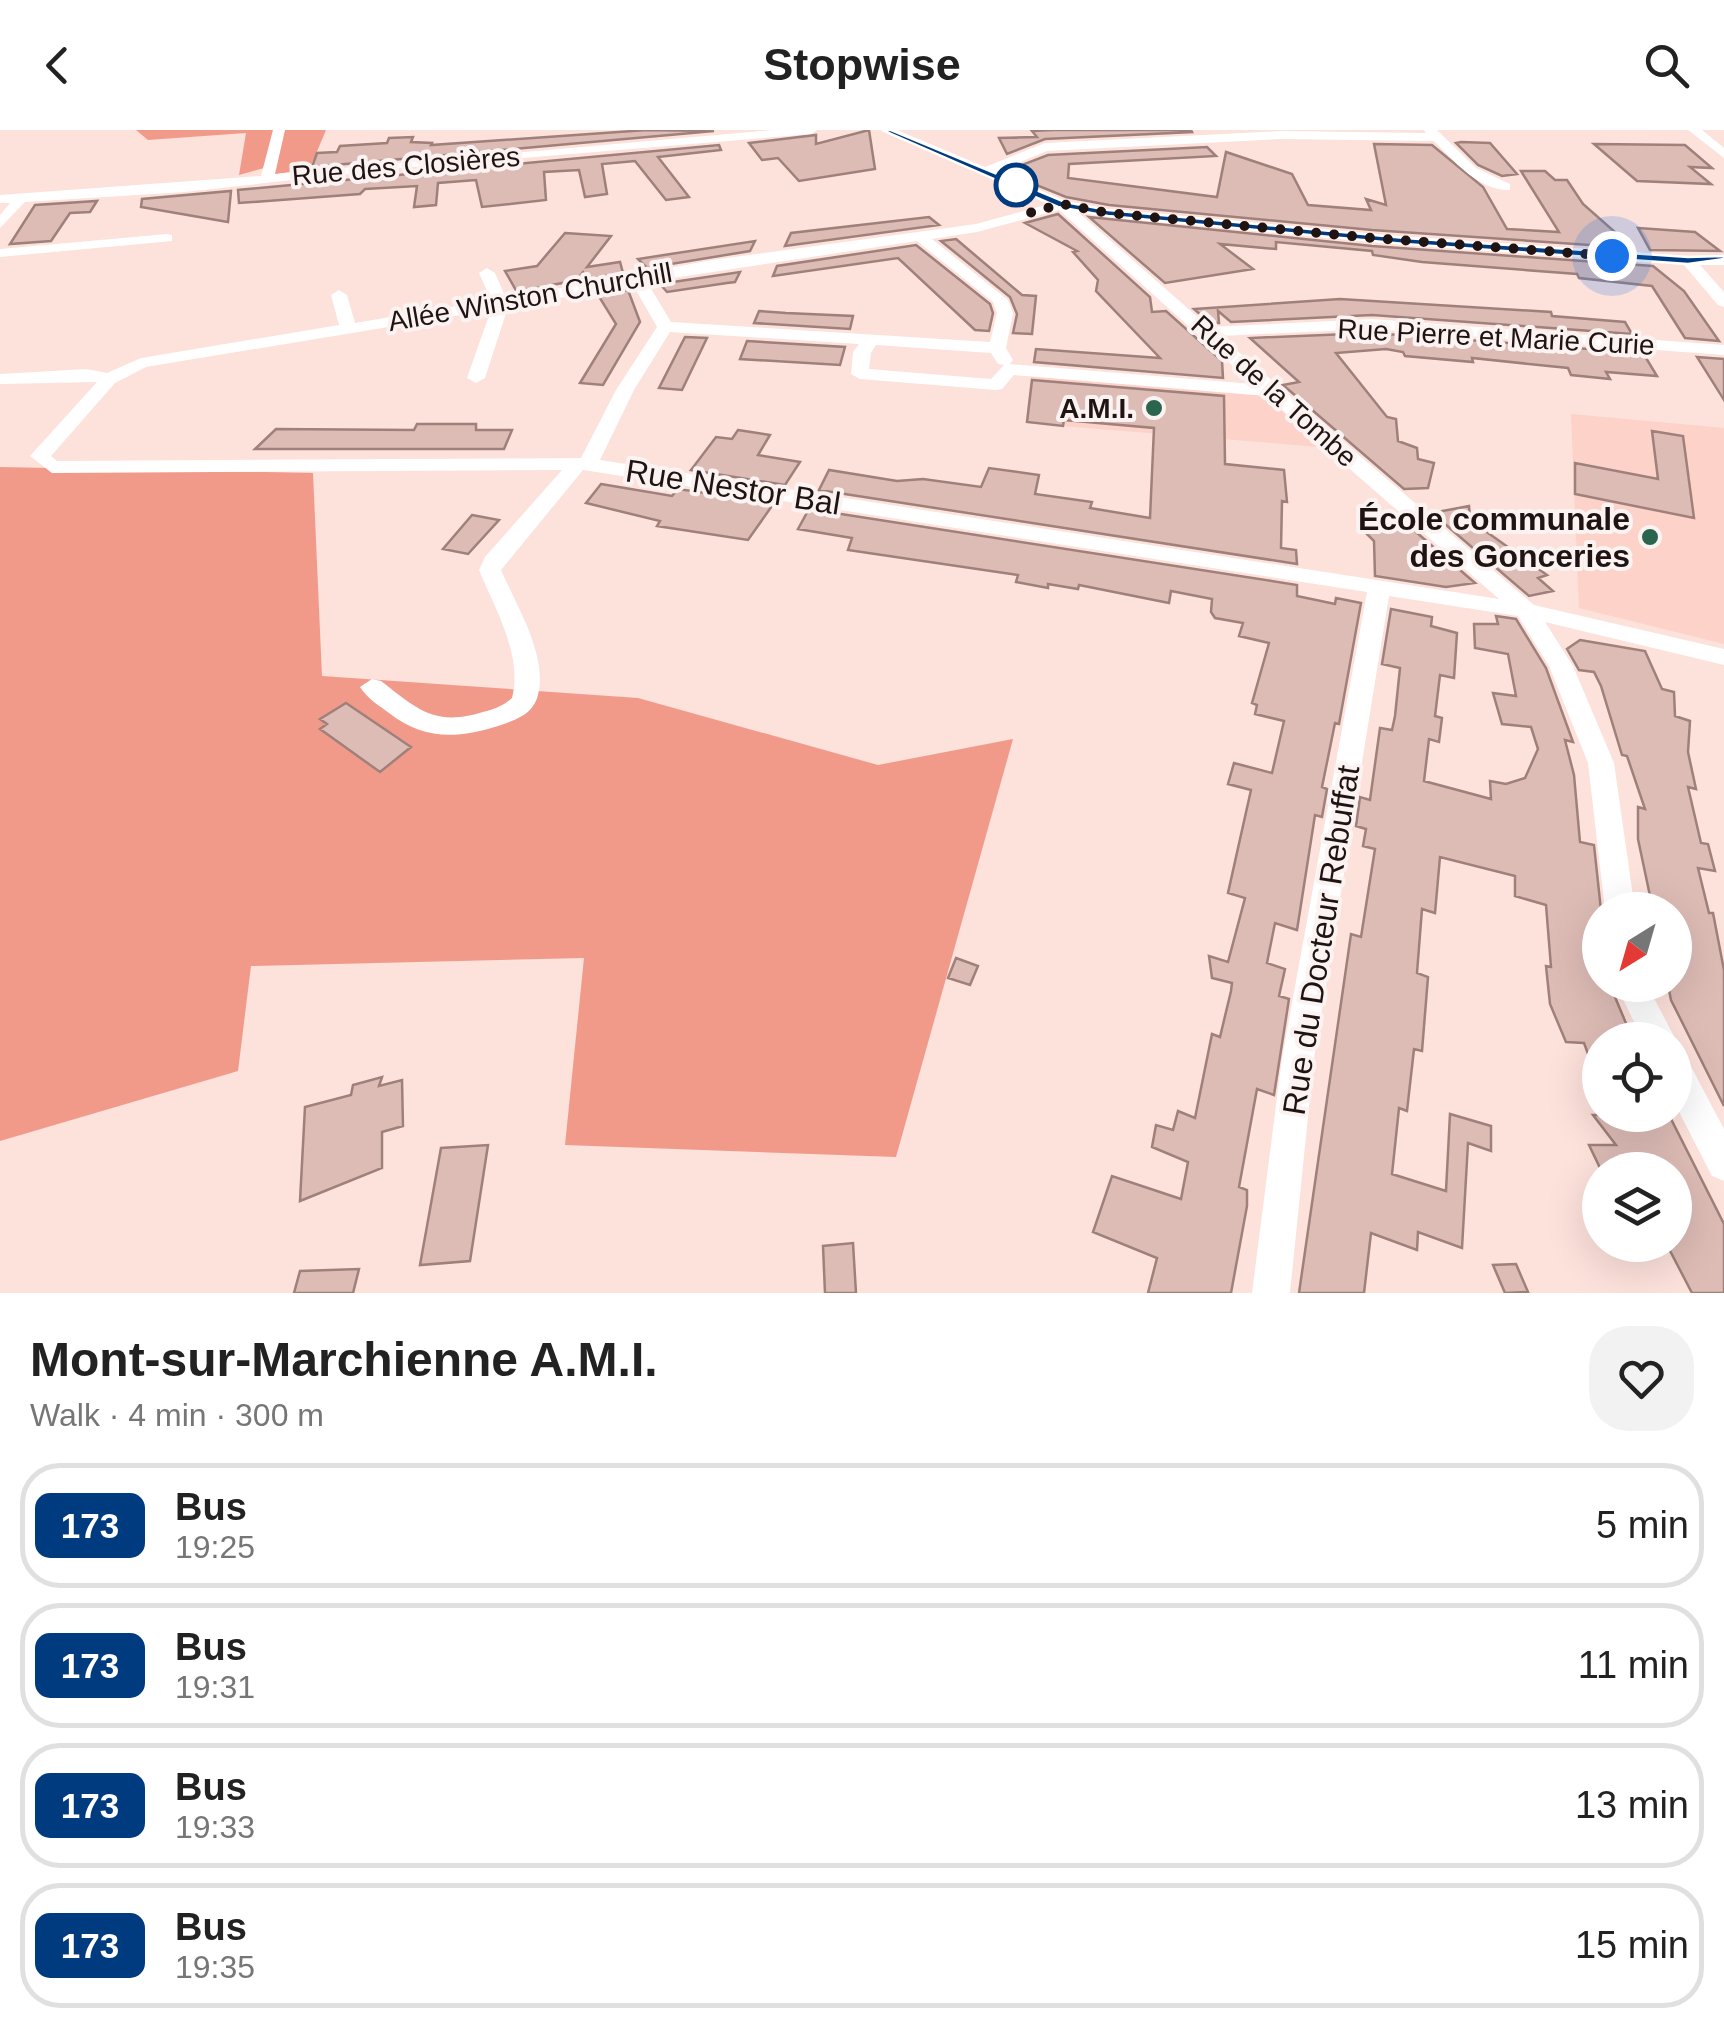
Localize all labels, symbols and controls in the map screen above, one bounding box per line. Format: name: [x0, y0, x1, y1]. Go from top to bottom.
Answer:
icon: back: [30, 38, 85, 93]
icon: search: [1639, 38, 1694, 93]
text: Stopwise: [763, 39, 961, 90]
street label: Rue des Closières: [291, 141, 521, 191]
unlabelled marker: [995, 164, 1037, 206]
your location: [1587, 231, 1637, 281]
street label: Allée Winston Churchill: [386, 257, 674, 337]
street label: Rue de la Tombe: [1185, 309, 1363, 473]
street label: Rue Pierre et Marie Curie: [1337, 313, 1655, 361]
place label: A.M.I.: [1059, 393, 1134, 424]
marker: A.M.I.: [1143, 397, 1165, 419]
street label: Rue Nestor Bal: [623, 452, 843, 522]
place label: École communale des Gonceries: [1358, 501, 1630, 574]
marker: École communale des Gonceries: [1639, 526, 1661, 548]
street label: Rue du Docteur Rebuffat: [1276, 763, 1366, 1117]
north arrow: [1582, 892, 1692, 1002]
map controls: [1582, 892, 1692, 1262]
button: locate: [1582, 1022, 1692, 1132]
button: layers: [1582, 1152, 1692, 1262]
button: heart: [1589, 1326, 1694, 1431]
text: Mont-sur-Marchienne A.M.I.: [30, 1333, 658, 1386]
text: Walk · 4 min · 300 m: [30, 1397, 324, 1433]
text: Bus: [175, 1486, 247, 1528]
text: 5 min: [1596, 1504, 1689, 1546]
text: 173: [61, 1506, 119, 1545]
text: 19:25: [175, 1529, 255, 1565]
text: Bus: [175, 1626, 247, 1668]
text: 11 min: [1578, 1644, 1689, 1686]
text: 173: [61, 1646, 119, 1685]
text: 19:31: [175, 1669, 255, 1705]
text: Bus: [175, 1766, 247, 1808]
text: 13 min: [1575, 1784, 1689, 1826]
text: 173: [61, 1786, 119, 1825]
text: 19:33: [175, 1809, 255, 1845]
text: Bus: [175, 1906, 247, 1948]
text: 15 min: [1575, 1924, 1689, 1966]
text: 173: [61, 1926, 119, 1965]
text: 19:35: [175, 1949, 255, 1985]

